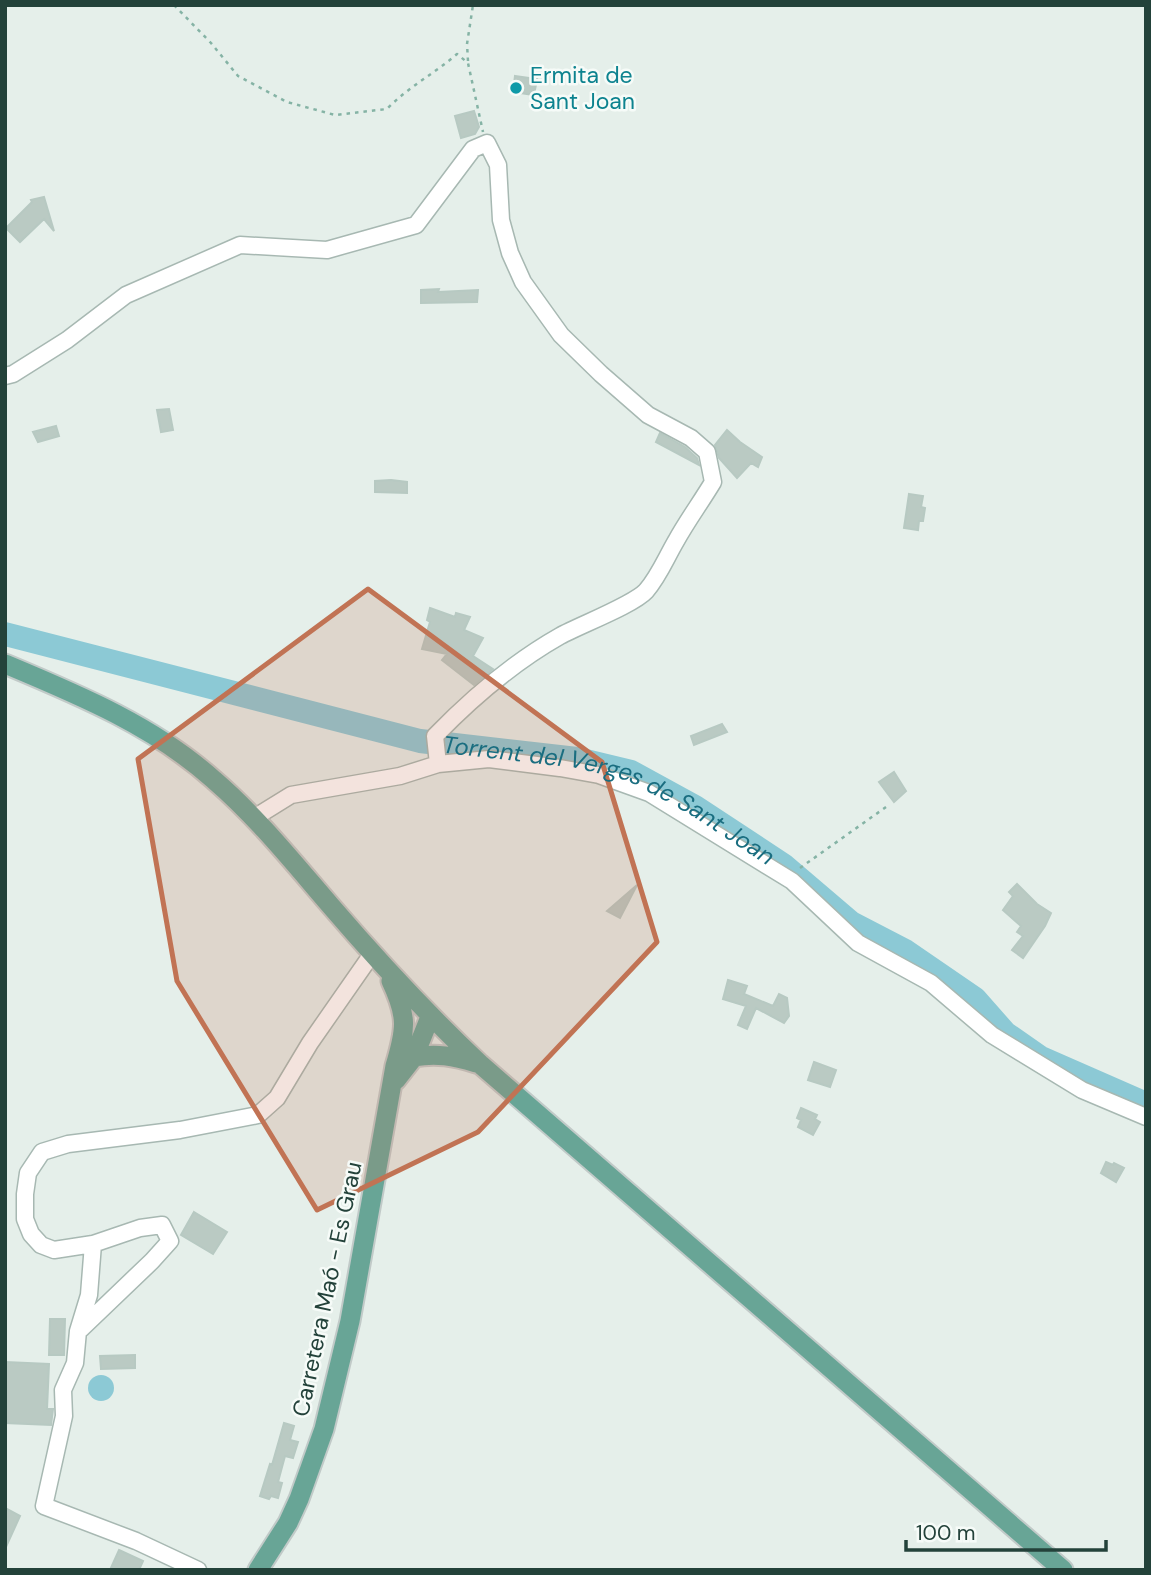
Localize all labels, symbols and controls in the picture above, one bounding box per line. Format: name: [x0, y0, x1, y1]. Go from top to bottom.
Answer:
place label: Ermita de Sant Joan: [530, 60, 635, 116]
marker: Ermita de Sant Joan: [508, 80, 524, 96]
water label: Torrent del Verges de Sant Joan: [441, 728, 781, 871]
street label: Carretera Maó - Es Grau: [285, 1159, 369, 1419]
scale bar: [906, 1508, 1106, 1552]
text: 100 m: [916, 1519, 976, 1547]

